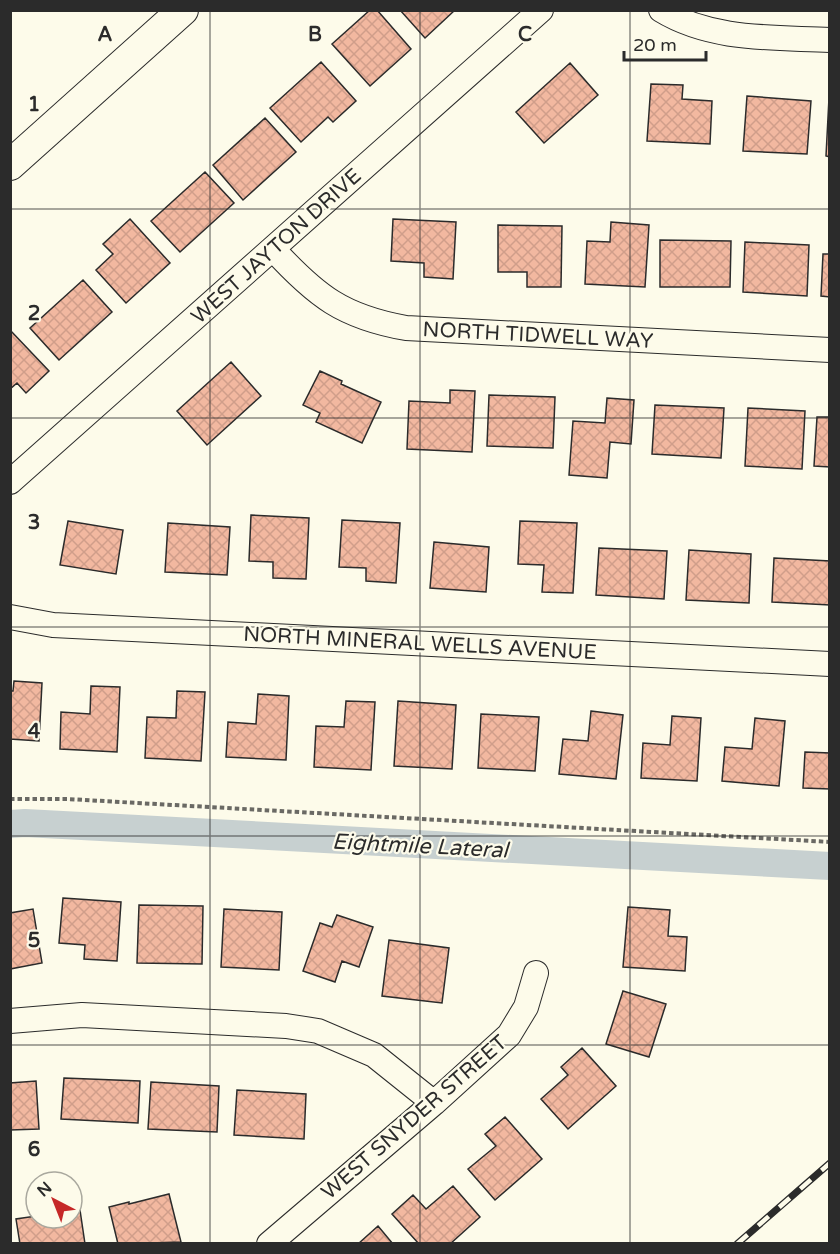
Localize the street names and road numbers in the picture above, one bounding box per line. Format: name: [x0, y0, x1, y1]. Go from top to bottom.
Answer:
street label: WEST JAYTON DRIVE: [186, 164, 366, 329]
street label: NORTH TIDWELL WAY: [422, 317, 654, 354]
street label: NORTH MINERAL WELLS AVENUE: [243, 622, 597, 665]
street label: WEST SNYDER STREET: [317, 1030, 512, 1205]

